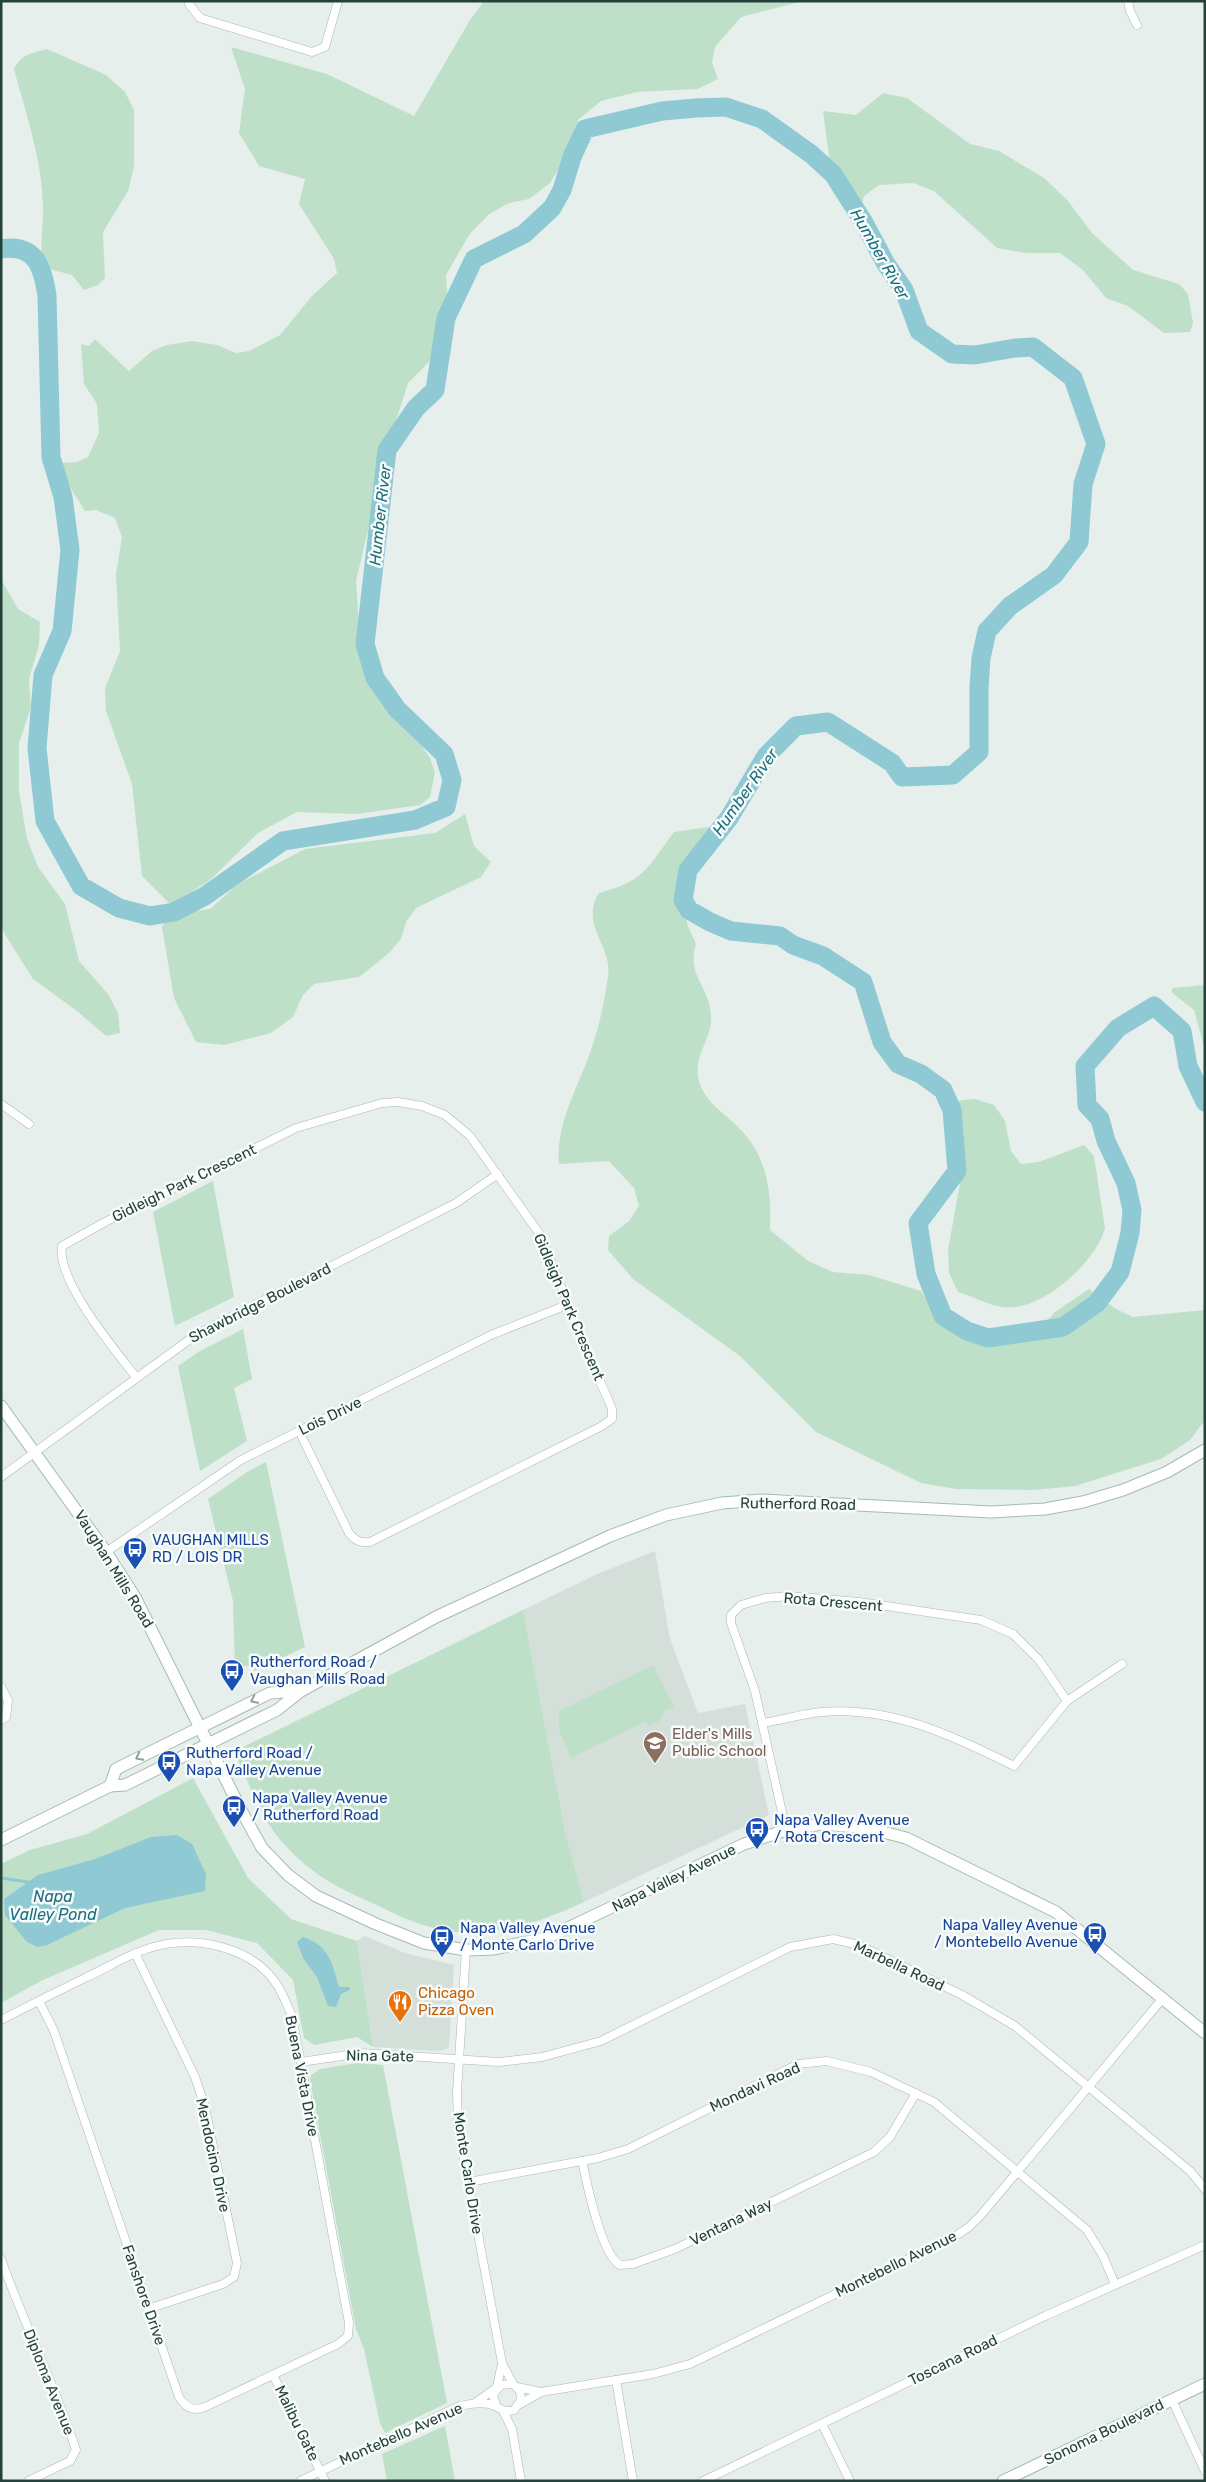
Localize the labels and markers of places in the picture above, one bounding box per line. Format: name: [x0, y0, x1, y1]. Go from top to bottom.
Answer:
place label: VAUGHAN MILLS RD / LOIS DR: [152, 1531, 269, 1566]
bus stop icon: VAUGHAN MILLS RD / LOIS DR: [122, 1536, 148, 1570]
place label: Rutherford Road / Vaughan Mills Road: [250, 1653, 385, 1688]
bus stop icon: Rutherford Road / Vaughan Mills Road: [219, 1658, 245, 1692]
place label: Elder's Mills Public School: [672, 1725, 766, 1760]
school or university icon: Elder's Mills Public School: [642, 1730, 668, 1764]
place label: Rutherford Road / Napa Valley Avenue: [186, 1744, 322, 1779]
bus stop icon: Rutherford Road / Napa Valley Avenue: [156, 1749, 182, 1783]
place label: Napa Valley Avenue / Rutherford Road: [252, 1789, 388, 1824]
bus stop icon: Napa Valley Avenue / Rutherford Road: [221, 1794, 247, 1828]
place label: Napa Valley Avenue / Rota Crescent: [774, 1811, 910, 1846]
bus stop icon: Napa Valley Avenue / Rota Crescent: [744, 1816, 770, 1850]
place label: Napa Valley Avenue / Montebello Avenue: [934, 1916, 1078, 1951]
place label: Napa Valley Avenue / Monte Carlo Drive: [460, 1919, 596, 1954]
bus stop icon: Napa Valley Avenue / Montebello Avenue: [1082, 1921, 1108, 1955]
bus stop icon: Napa Valley Avenue / Monte Carlo Drive: [429, 1924, 455, 1958]
place label: Chicago Pizza Oven: [418, 1984, 494, 2019]
restaurant icon: Chicago Pizza Oven: [387, 1989, 413, 2023]

